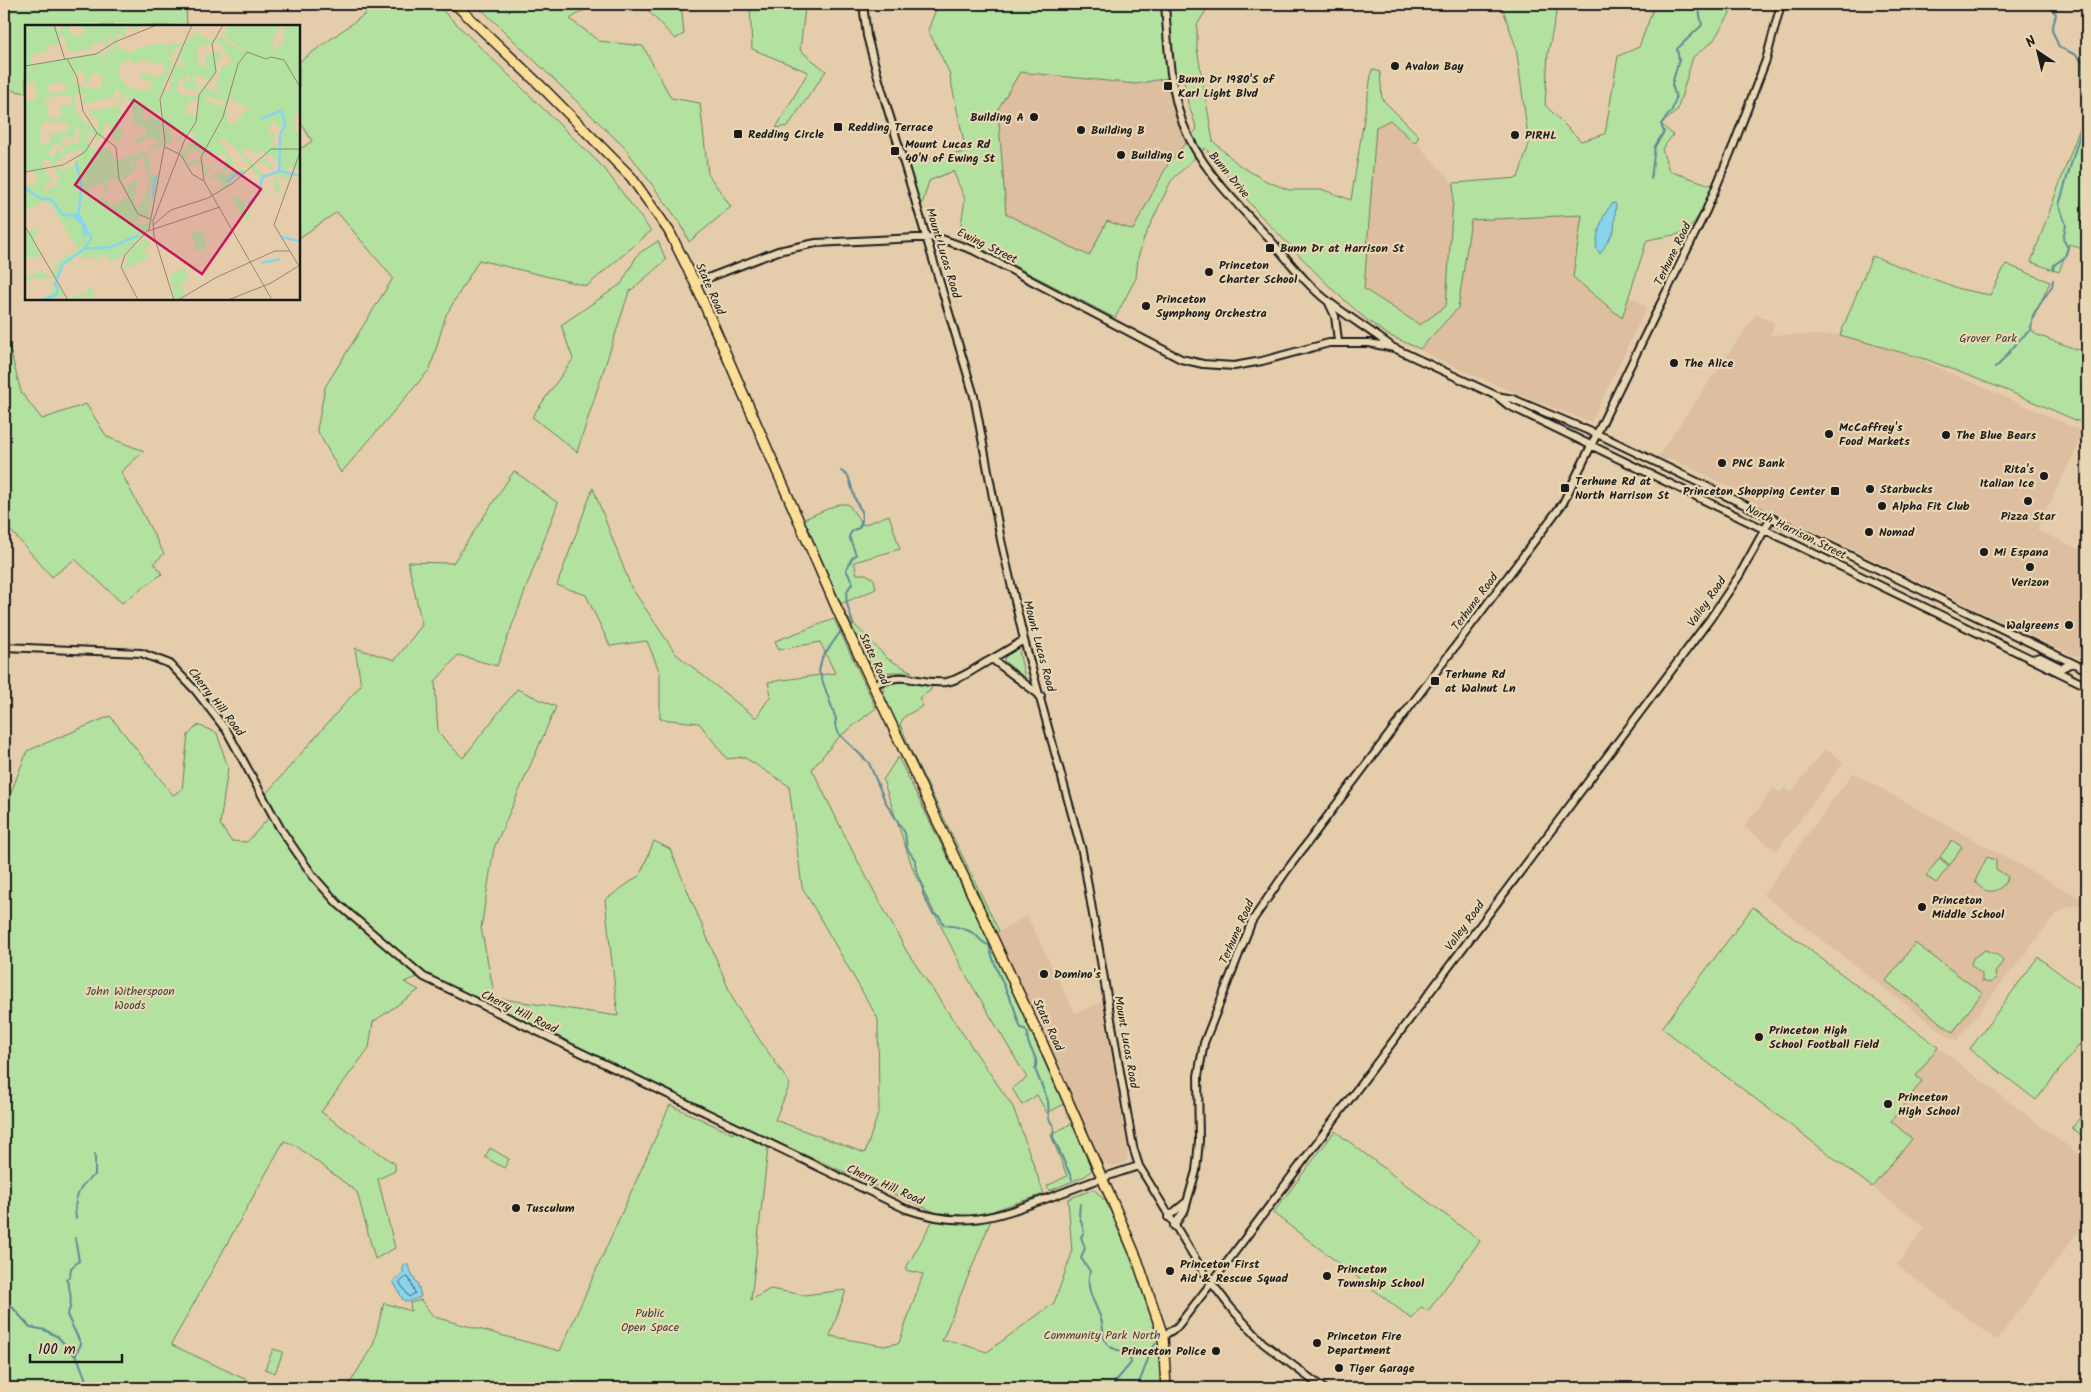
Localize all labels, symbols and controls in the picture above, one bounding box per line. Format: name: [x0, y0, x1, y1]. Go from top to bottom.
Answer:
inset map: [25, 25, 300, 300]
north arrow: [2014, 28, 2064, 78]
text: N: [2021, 31, 2041, 54]
place label: Avalon Bay: [1405, 57, 1464, 76]
marker: Avalon Bay: [1389, 60, 1401, 72]
place label: Bunn Dr 1980'S of Karl Light Blvd: [1178, 70, 1275, 103]
marker: Bunn Dr 1980'S of Karl Light Blvd: [1162, 80, 1174, 92]
place label: Building A: [970, 108, 1024, 127]
marker: Building A: [1028, 111, 1040, 123]
place label: Redding Terrace: [848, 118, 933, 137]
marker: Redding Terrace: [832, 121, 844, 133]
place label: Building B: [1091, 121, 1145, 140]
marker: Building B: [1075, 124, 1087, 136]
place label: Redding Circle: [748, 125, 824, 144]
place label: PIRHL: [1525, 126, 1557, 145]
marker: Redding Circle: [732, 128, 744, 140]
marker: PIRHL: [1509, 129, 1521, 141]
place label: Mount Lucas Rd 40'N of Ewing St: [905, 135, 996, 168]
marker: Mount Lucas Rd 40'N of Ewing St: [889, 145, 901, 157]
place label: Building C: [1131, 146, 1185, 165]
street label: Bunn Drive: [1204, 147, 1255, 203]
marker: Building C: [1115, 149, 1127, 161]
street label: Mount Lucas Road: [920, 205, 966, 302]
street label: Terhune Road: [1649, 218, 1697, 289]
street label: Ewing Street: [953, 223, 1021, 269]
place label: Bunn Dr at Harrison St: [1280, 239, 1405, 258]
marker: Bunn Dr at Harrison St: [1264, 242, 1276, 254]
place label: Princeton Charter School: [1219, 256, 1298, 289]
street label: State Road: [690, 260, 730, 319]
marker: Princeton Charter School: [1203, 266, 1215, 278]
place label: Princeton Symphony Orchestra: [1156, 290, 1267, 323]
marker: Princeton Symphony Orchestra: [1140, 300, 1152, 312]
park label: Grover Park: [1959, 329, 2017, 348]
place label: The Alice: [1684, 354, 1734, 373]
marker: The Alice: [1668, 357, 1680, 369]
place label: McCaffrey's Food Markets: [1839, 418, 1910, 451]
place label: The Blue Bears: [1956, 426, 2037, 445]
marker: McCaffrey's Food Markets: [1823, 428, 1835, 440]
marker: The Blue Bears: [1940, 429, 1952, 441]
place label: PNC Bank: [1732, 454, 1785, 473]
marker: PNC Bank: [1716, 457, 1728, 469]
place label: Rita's Italian Ice: [1980, 460, 2034, 493]
marker: Rita's Italian Ice: [2038, 470, 2050, 482]
place label: Terhune Rd at North Harrison St: [1575, 472, 1670, 505]
place label: Starbucks: [1880, 480, 1933, 499]
marker: Terhune Rd at North Harrison St: [1559, 482, 1571, 494]
place label: Princeton Shopping Center: [1683, 482, 1826, 501]
marker: Starbucks: [1864, 483, 1876, 495]
marker: Princeton Shopping Center: [1829, 485, 1841, 497]
marker: Pizza Star: [2022, 495, 2034, 507]
place label: Alpha Fit Club: [1892, 497, 1970, 516]
street label: North Harrison Street: [1742, 499, 1850, 565]
marker: Alpha Fit Club: [1876, 500, 1888, 512]
place label: Pizza Star: [2001, 507, 2056, 526]
place label: Nomad: [1879, 523, 1915, 542]
marker: Nomad: [1863, 526, 1875, 538]
place label: Mi Espana: [1994, 543, 2048, 562]
marker: Mi Espana: [1978, 546, 1990, 558]
marker: Verizon: [2024, 561, 2036, 573]
street label: Terhune Road: [1447, 568, 1504, 635]
street label: Valley Road: [1683, 572, 1732, 631]
place label: Verizon: [2011, 573, 2049, 592]
street label: Mount Lucas Road: [1018, 598, 1061, 695]
place label: Walgreens: [2006, 616, 2059, 635]
marker: Walgreens: [2063, 619, 2075, 631]
street label: State Road: [854, 630, 895, 689]
street label: Cherry Hill Road: [183, 663, 250, 741]
place label: Terhune Rd at Walnut Ln: [1445, 665, 1516, 698]
marker: Terhune Rd at Walnut Ln: [1429, 675, 1441, 687]
place label: Princeton Middle School: [1932, 891, 2005, 924]
street label: Terhune Road: [1214, 896, 1260, 967]
street label: Valley Road: [1440, 896, 1490, 955]
marker: Princeton Middle School: [1916, 901, 1928, 913]
place label: Domino's: [1054, 965, 1101, 984]
marker: Domino's: [1038, 968, 1050, 980]
park label: John Witherspoon Woods: [85, 982, 175, 1015]
street label: Cherry Hill Road: [478, 985, 561, 1039]
street label: Mount Lucas Road: [1108, 994, 1144, 1091]
street label: State Road: [1028, 996, 1069, 1055]
place label: Princeton High School Football Field: [1769, 1021, 1879, 1054]
marker: Princeton High School Football Field: [1753, 1031, 1765, 1043]
place label: Princeton High School: [1898, 1088, 1960, 1121]
marker: Princeton High School: [1882, 1098, 1894, 1110]
street label: Cherry Hill Road: [843, 1159, 928, 1211]
place label: Tusculum: [526, 1199, 575, 1218]
marker: Tusculum: [510, 1202, 522, 1214]
place label: Princeton First Aid & Rescue Squad: [1180, 1255, 1288, 1288]
place label: Princeton Township School: [1337, 1260, 1425, 1293]
marker: Princeton First Aid & Rescue Squad: [1164, 1265, 1176, 1277]
marker: Princeton Township School: [1321, 1270, 1333, 1282]
park label: Public Open Space: [621, 1304, 680, 1337]
park label: Community Park North: [1043, 1326, 1161, 1345]
place label: Princeton Fire Department: [1327, 1327, 1402, 1360]
scale bar: [30, 1332, 122, 1364]
marker: Princeton Fire Department: [1311, 1337, 1323, 1349]
text: 100 m: [38, 1338, 76, 1362]
place label: Princeton Police: [1121, 1342, 1206, 1361]
marker: Princeton Police: [1210, 1345, 1222, 1357]
place label: Tiger Garage: [1349, 1359, 1415, 1378]
marker: Tiger Garage: [1333, 1362, 1345, 1374]

